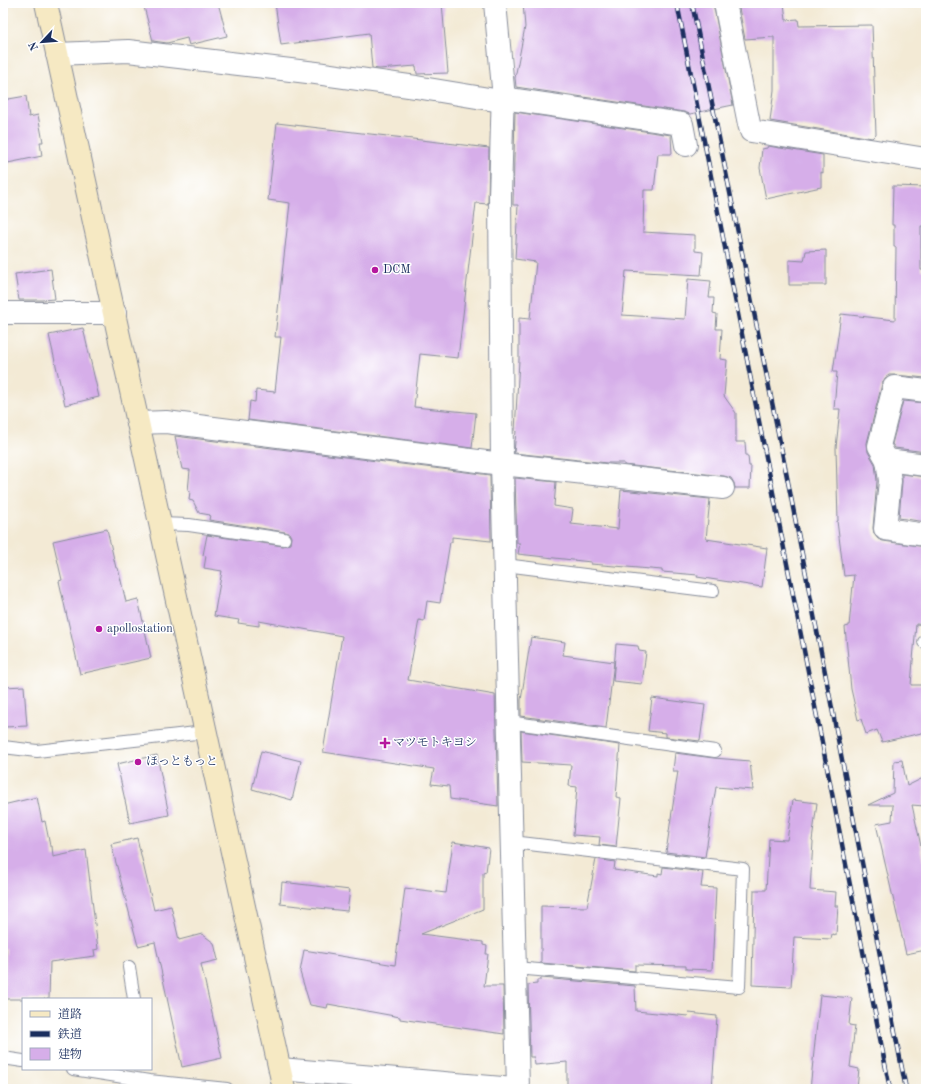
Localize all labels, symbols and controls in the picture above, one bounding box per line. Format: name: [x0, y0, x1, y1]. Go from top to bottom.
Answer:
north arrow: [22, 22, 62, 62]
text: N: [27, 39, 41, 52]
place label: DCM: [383, 264, 410, 276]
marker: DCM: [370, 265, 380, 275]
place label: apollostation: [107, 623, 173, 635]
marker: apollostation: [94, 624, 104, 634]
place label: マツモトキヨシ: [393, 736, 477, 749]
marker: マツモトキヨシ: [380, 738, 390, 748]
place label: ほっともっと: [146, 755, 218, 768]
marker: ほっともっと: [133, 757, 143, 767]
legend: [22, 998, 152, 1070]
text: 道路: [58, 1007, 82, 1021]
text: 鉄道: [57, 1027, 82, 1041]
text: 建物: [58, 1047, 82, 1061]

